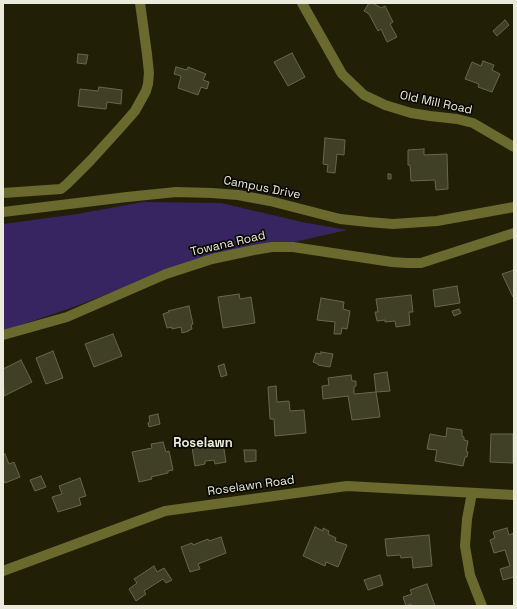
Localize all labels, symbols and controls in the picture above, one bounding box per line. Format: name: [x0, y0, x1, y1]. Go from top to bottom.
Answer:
street label: Old Mill Road: [399, 88, 473, 118]
street label: Campus Drive: [222, 173, 302, 203]
street label: Towana Road: [189, 228, 267, 260]
district label: Roselawn: [173, 435, 233, 451]
street label: Roselawn Road: [207, 473, 295, 499]

